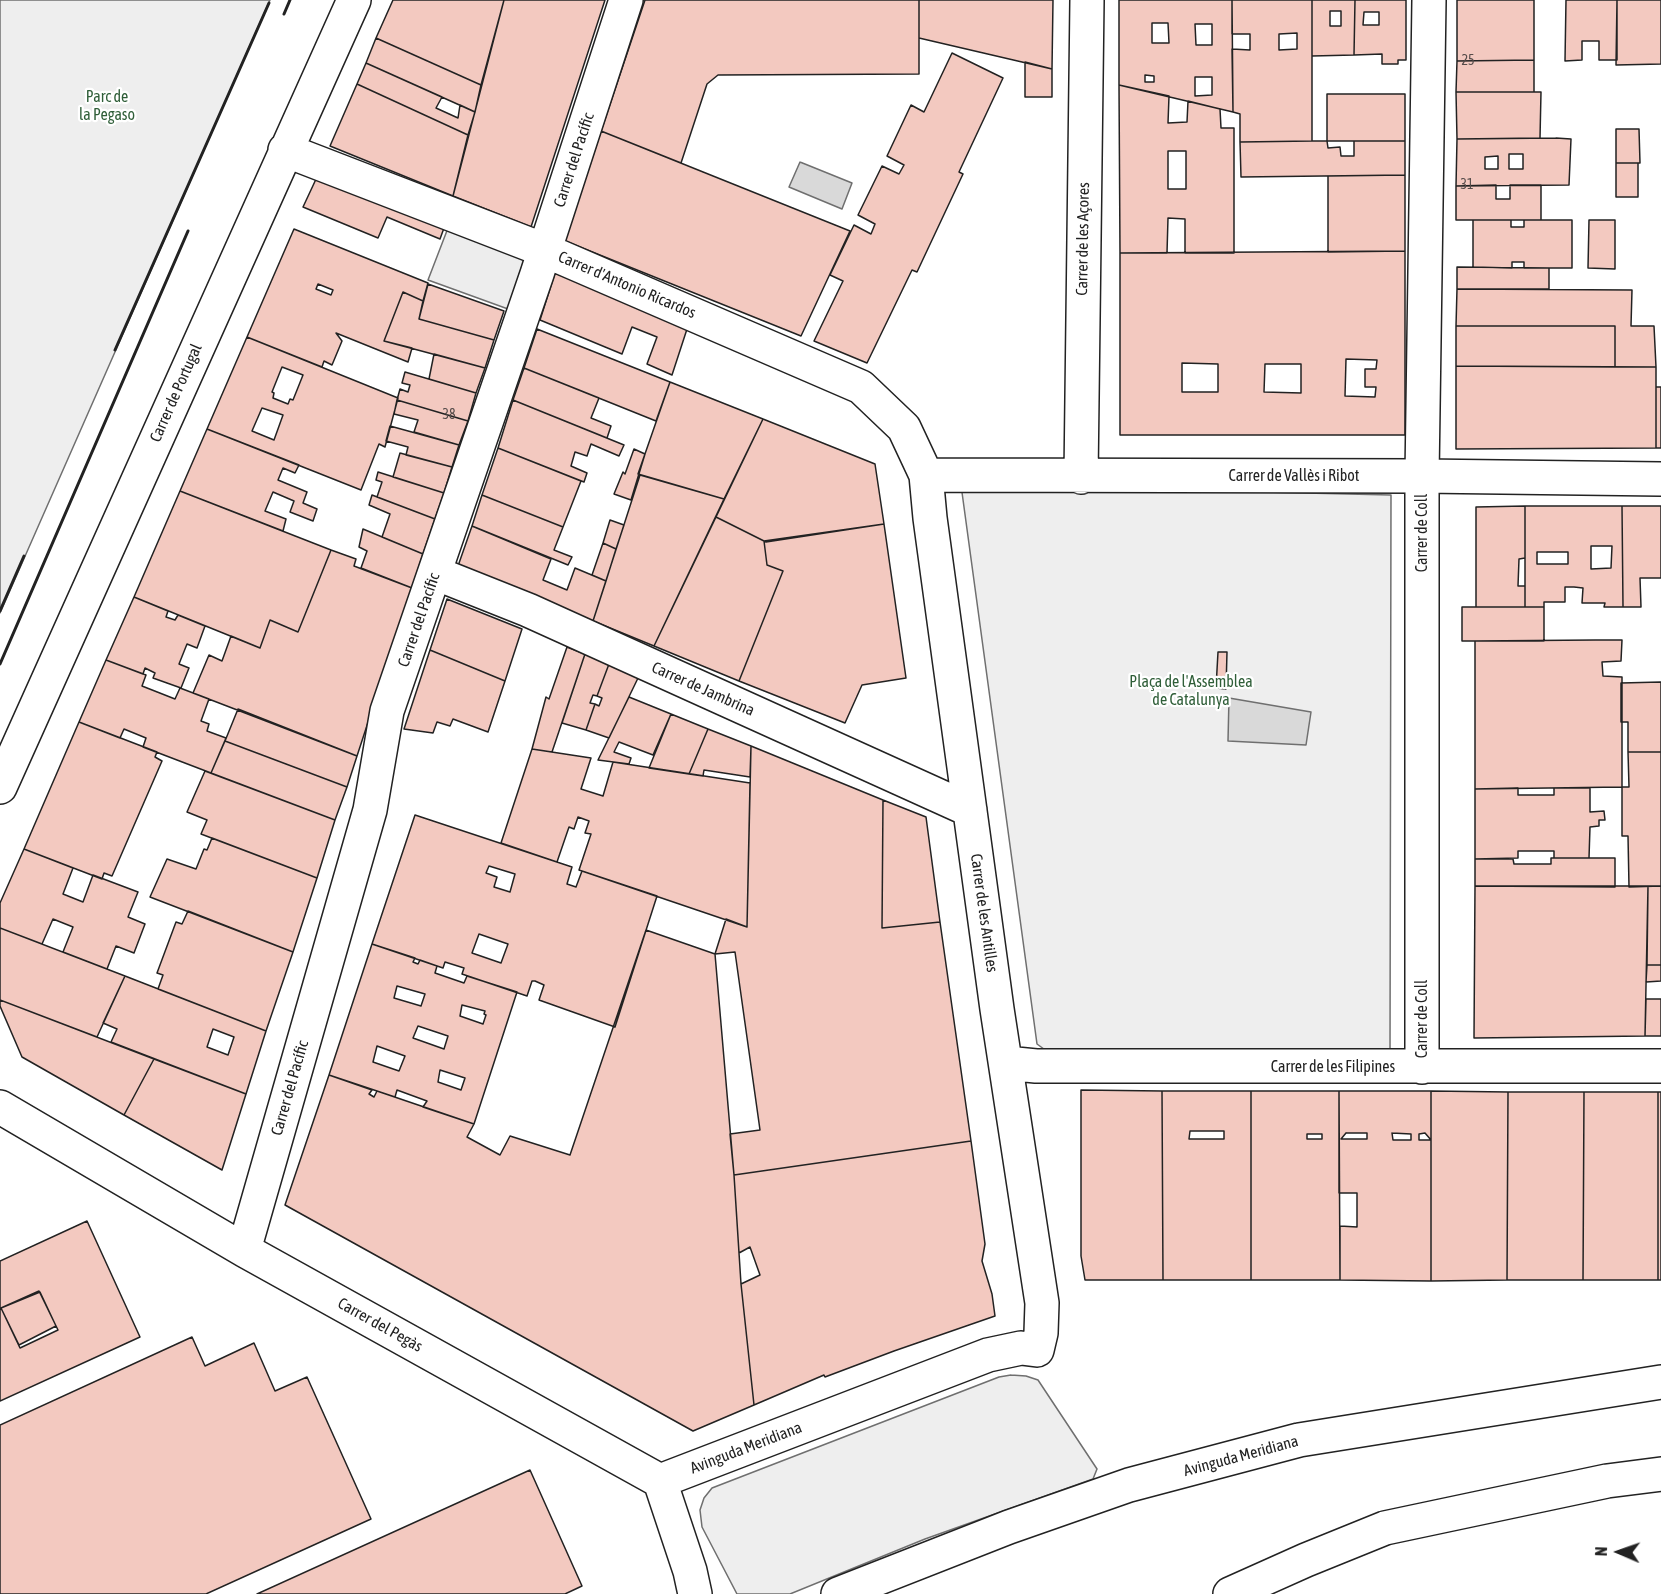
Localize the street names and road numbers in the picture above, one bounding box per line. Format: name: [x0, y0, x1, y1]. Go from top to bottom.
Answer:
street label: Carrer del Pacífic: [550, 110, 598, 210]
street label: Carrer de les Açores: [1072, 182, 1094, 296]
street label: Carrer d'Antonio Ricardos: [555, 247, 699, 323]
street label: Carrer de Portugal: [146, 341, 206, 445]
street label: Carrer de Vallès i Ribot: [1229, 466, 1359, 486]
street label: Carrer de Coll: [1412, 494, 1432, 572]
street label: Carrer del Pacífic: [394, 570, 444, 670]
street label: Carrer de Jambrina: [649, 658, 757, 720]
street label: Carrer de les Antilles: [966, 852, 1002, 974]
street label: Carrer de Coll: [1412, 980, 1432, 1058]
street label: Carrer del Pacífic: [267, 1038, 313, 1138]
street label: Carrer de les Filipines: [1271, 1057, 1395, 1077]
street label: Carrer del Pegàs: [334, 1294, 426, 1356]
street label: Avinguda Meridiana: [687, 1418, 805, 1478]
street label: Avinguda Meridiana: [1182, 1431, 1300, 1481]

